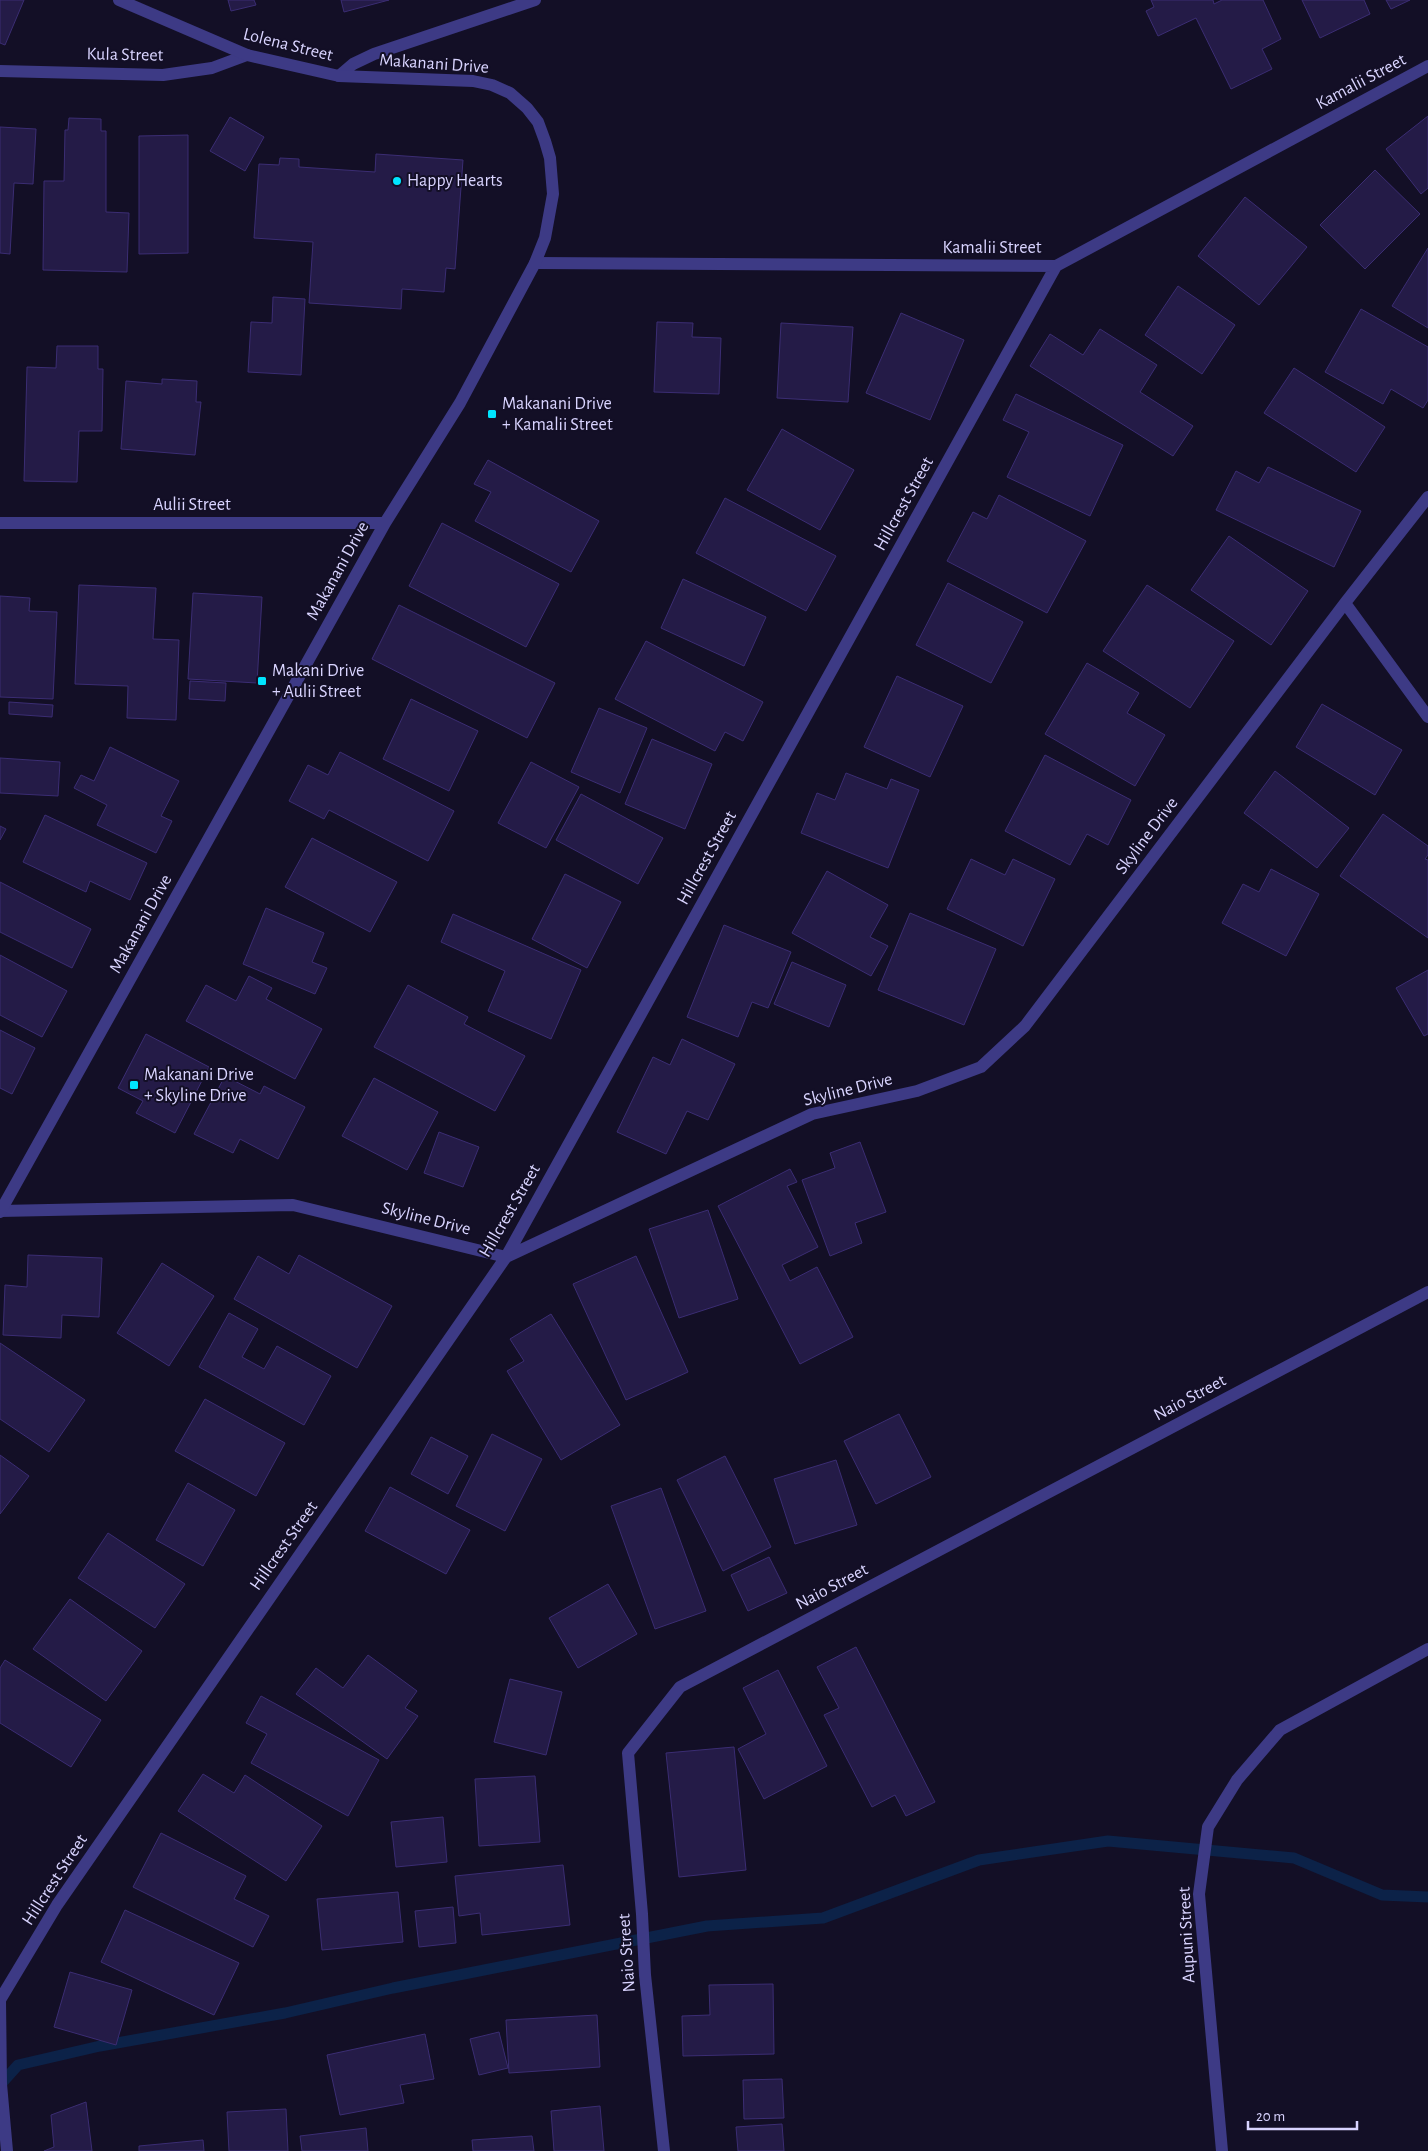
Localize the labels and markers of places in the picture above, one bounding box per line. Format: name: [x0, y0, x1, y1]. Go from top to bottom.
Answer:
place label: Happy Hearts: [407, 172, 503, 190]
marker: Happy Hearts: [391, 175, 403, 187]
place label: Makanani Drive + Kamalii Street: [502, 395, 613, 434]
marker: Makanani Drive + Kamalii Street: [486, 408, 498, 420]
place label: Makani Drive + Aulii Street: [272, 662, 364, 701]
marker: Makani Drive + Aulii Street: [256, 675, 268, 687]
place label: Makanani Drive + Skyline Drive: [144, 1066, 254, 1105]
marker: Makanani Drive + Skyline Drive: [128, 1079, 140, 1091]

